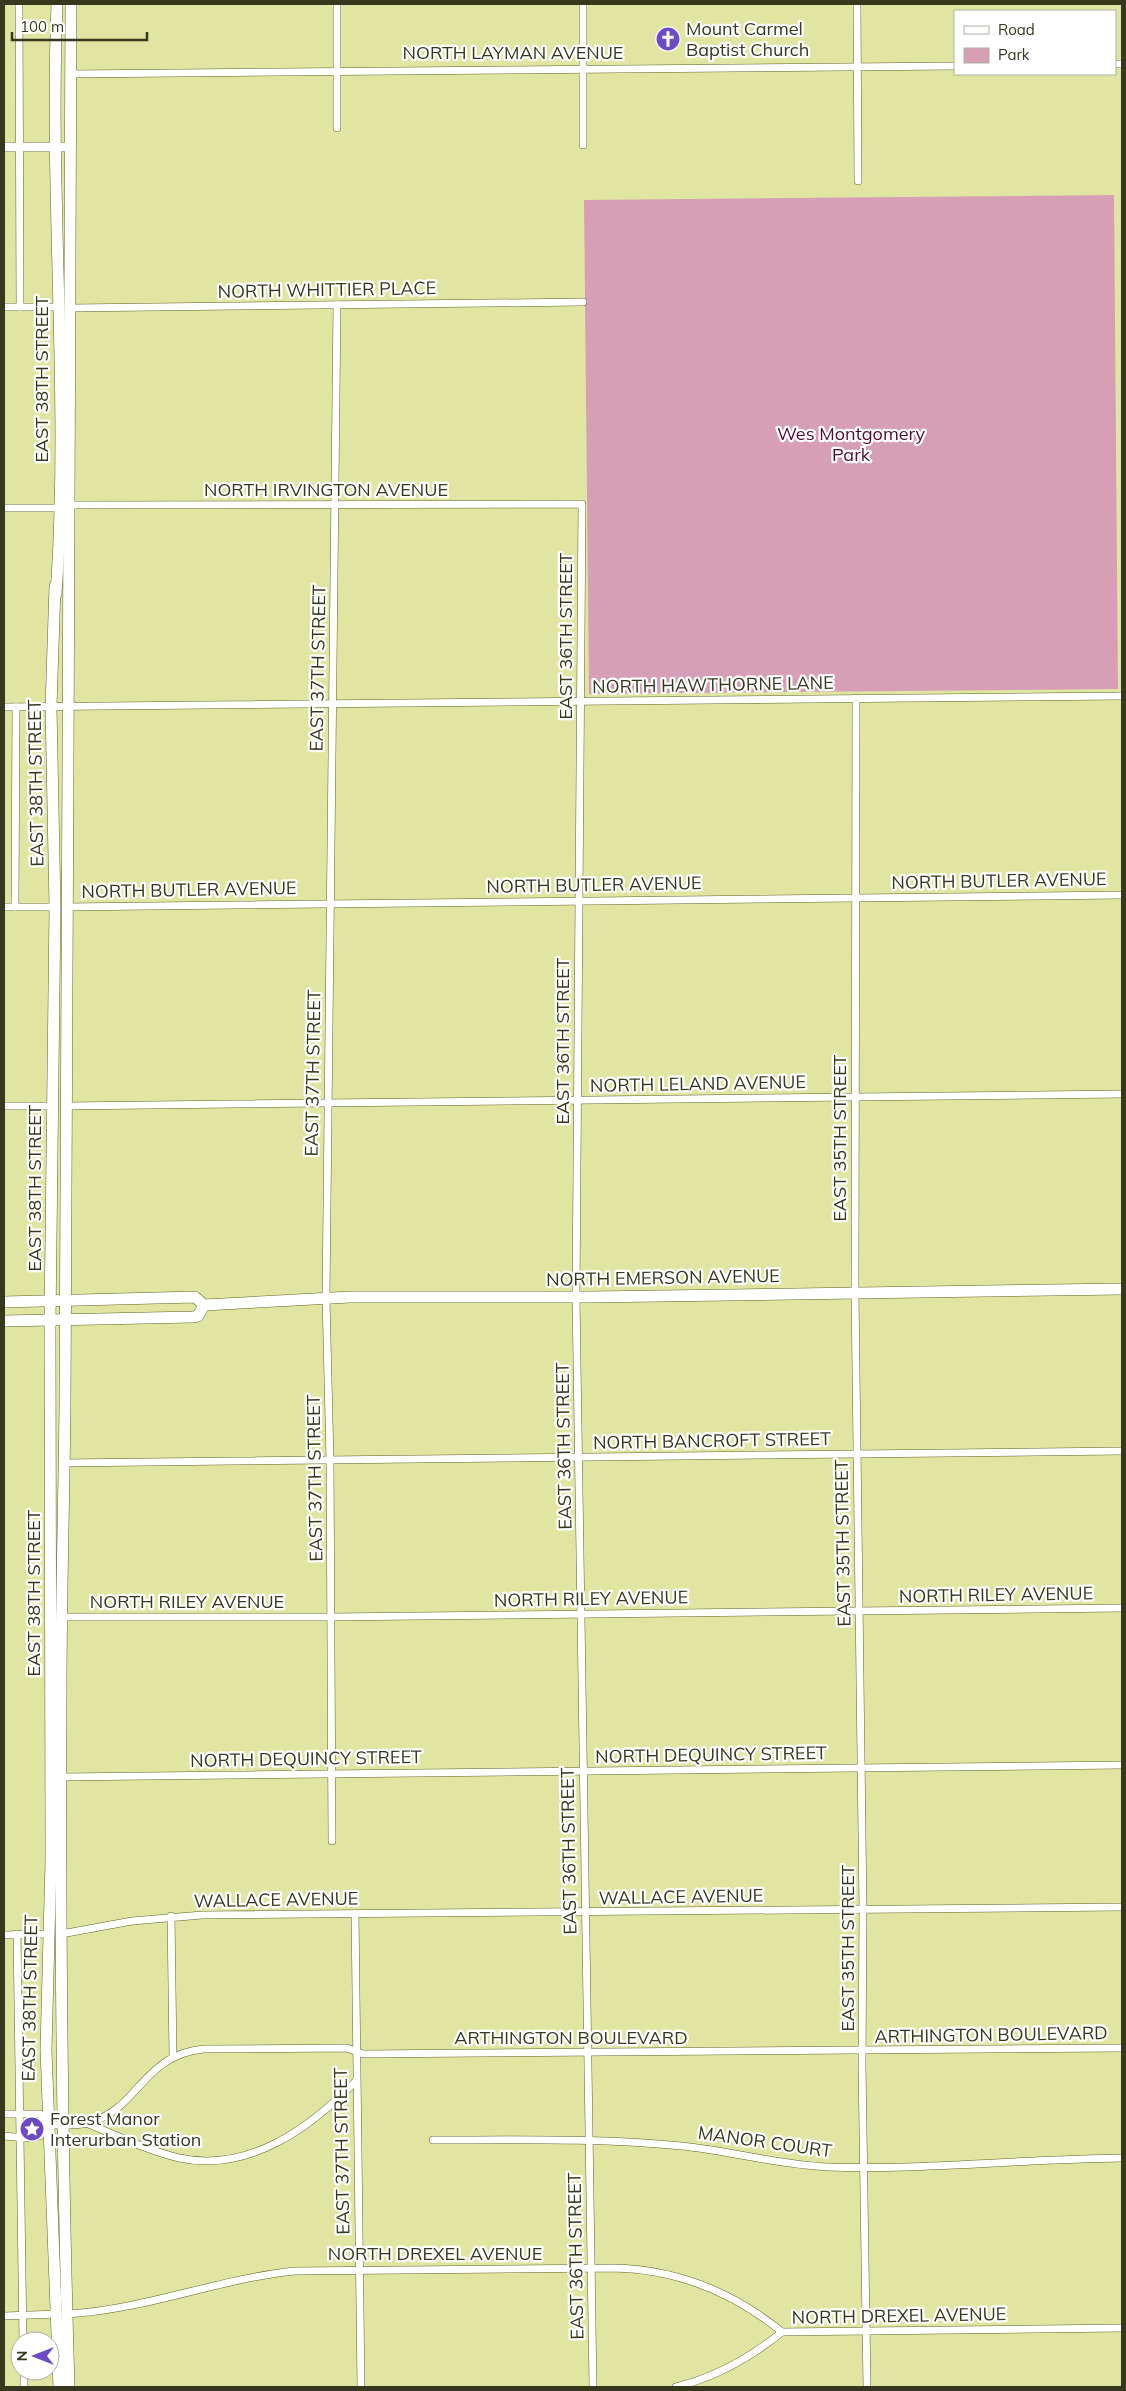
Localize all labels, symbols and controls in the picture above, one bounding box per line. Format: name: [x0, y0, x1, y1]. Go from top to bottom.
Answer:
scale bar: [12, 10, 148, 42]
legend: [954, 10, 1116, 75]
text: 100 m: [20, 17, 64, 36]
place label: Mount Carmel Baptist Church: [686, 17, 809, 61]
text: Road: [998, 20, 1035, 39]
church icon: Mount Carmel Baptist Church: [655, 26, 681, 52]
street label: NORTH LAYMAN AVENUE: [403, 41, 623, 64]
text: Park: [998, 45, 1030, 64]
street label: NORTH WHITTIER PLACE: [217, 276, 437, 303]
street label: EAST 38TH STREET: [30, 295, 53, 463]
park label: Wes Montgomery Park: [777, 422, 926, 466]
street label: NORTH IRVINGTON AVENUE: [204, 478, 448, 501]
street label: EAST 36TH STREET: [554, 552, 577, 720]
street label: EAST 37TH STREET: [305, 584, 330, 752]
street label: NORTH HAWTHORNE LANE: [592, 671, 834, 698]
street label: EAST 38TH STREET: [23, 699, 48, 867]
street label: NORTH BUTLER AVENUE: [891, 867, 1107, 894]
street label: NORTH BUTLER AVENUE: [486, 871, 702, 898]
street label: NORTH BUTLER AVENUE: [81, 876, 297, 903]
street label: EAST 36TH STREET: [551, 957, 574, 1125]
street label: EAST 37TH STREET: [300, 989, 325, 1157]
street label: EAST 35TH STREET: [828, 1054, 851, 1222]
street label: NORTH LELAND AVENUE: [590, 1070, 806, 1097]
street label: EAST 38TH STREET: [23, 1104, 46, 1272]
street label: NORTH EMERSON AVENUE: [546, 1264, 780, 1291]
street label: EAST 36TH STREET: [551, 1362, 576, 1530]
street label: EAST 37TH STREET: [302, 1394, 327, 1562]
street label: NORTH BANCROFT STREET: [593, 1427, 831, 1454]
street label: EAST 35TH STREET: [830, 1459, 855, 1627]
street label: EAST 38TH STREET: [22, 1509, 45, 1677]
street label: NORTH RILEY AVENUE: [899, 1581, 1093, 1608]
street label: NORTH RILEY AVENUE: [494, 1585, 688, 1612]
street label: NORTH RILEY AVENUE: [90, 1590, 284, 1613]
street label: NORTH DEQUINCY STREET: [595, 1741, 827, 1768]
street label: NORTH DEQUINCY STREET: [190, 1745, 422, 1772]
street label: EAST 36TH STREET: [556, 1767, 581, 1935]
street label: EAST 35TH STREET: [836, 1864, 859, 2032]
street label: WALLACE AVENUE: [598, 1884, 764, 1909]
street label: WALLACE AVENUE: [193, 1887, 359, 1912]
street label: EAST 38TH STREET: [17, 1914, 42, 2082]
street label: ARTHINGTON BOULEVARD: [874, 2021, 1108, 2048]
street label: ARTHINGTON BOULEVARD: [454, 2026, 688, 2049]
street label: EAST 37TH STREET: [329, 2067, 354, 2235]
place label: Forest Manor Interurban Station: [50, 2107, 201, 2151]
place icon: Forest Manor Interurban Station: [19, 2116, 45, 2142]
street label: MANOR COURT: [697, 2121, 834, 2162]
street label: EAST 36TH STREET: [563, 2172, 588, 2340]
street label: NORTH DREXEL AVENUE: [328, 2242, 542, 2265]
street label: NORTH DREXEL AVENUE: [792, 2302, 1006, 2329]
north arrow: [10, 2331, 60, 2381]
text: N: [13, 2351, 31, 2361]

